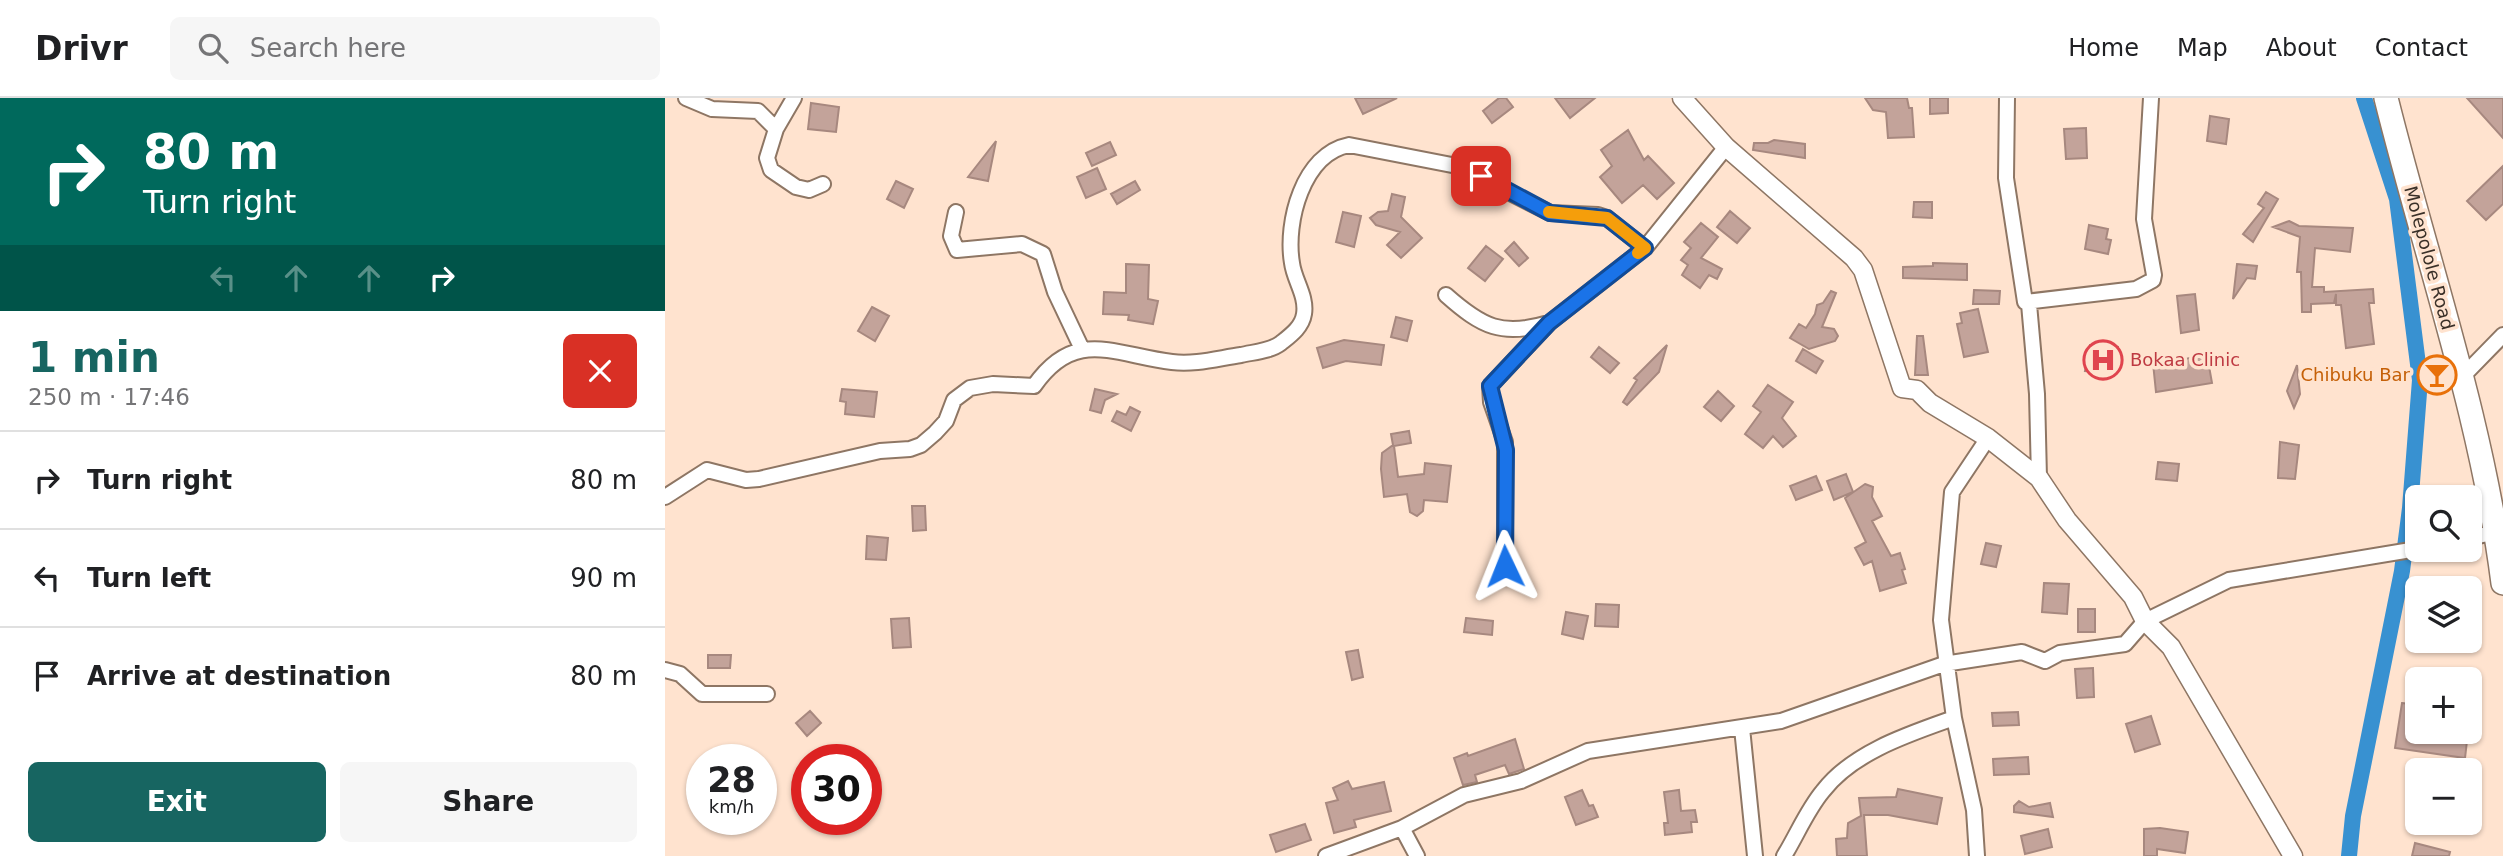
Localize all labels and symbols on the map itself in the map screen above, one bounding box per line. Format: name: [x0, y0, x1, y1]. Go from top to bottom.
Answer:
pin: [1451, 146, 1511, 206]
street label: Molepolole Road: [2400, 184, 2459, 332]
hospital icon: Bokaa Clinic: [2082, 339, 2124, 381]
place label: Bokaa Clinic: [2130, 349, 2240, 370]
bar icon: Chibuku Bar: [2416, 354, 2458, 396]
place label: Chibuku Bar: [2300, 364, 2411, 385]
position arrow: [1468, 529, 1542, 603]
speed limit sign: 30: [791, 744, 882, 835]

